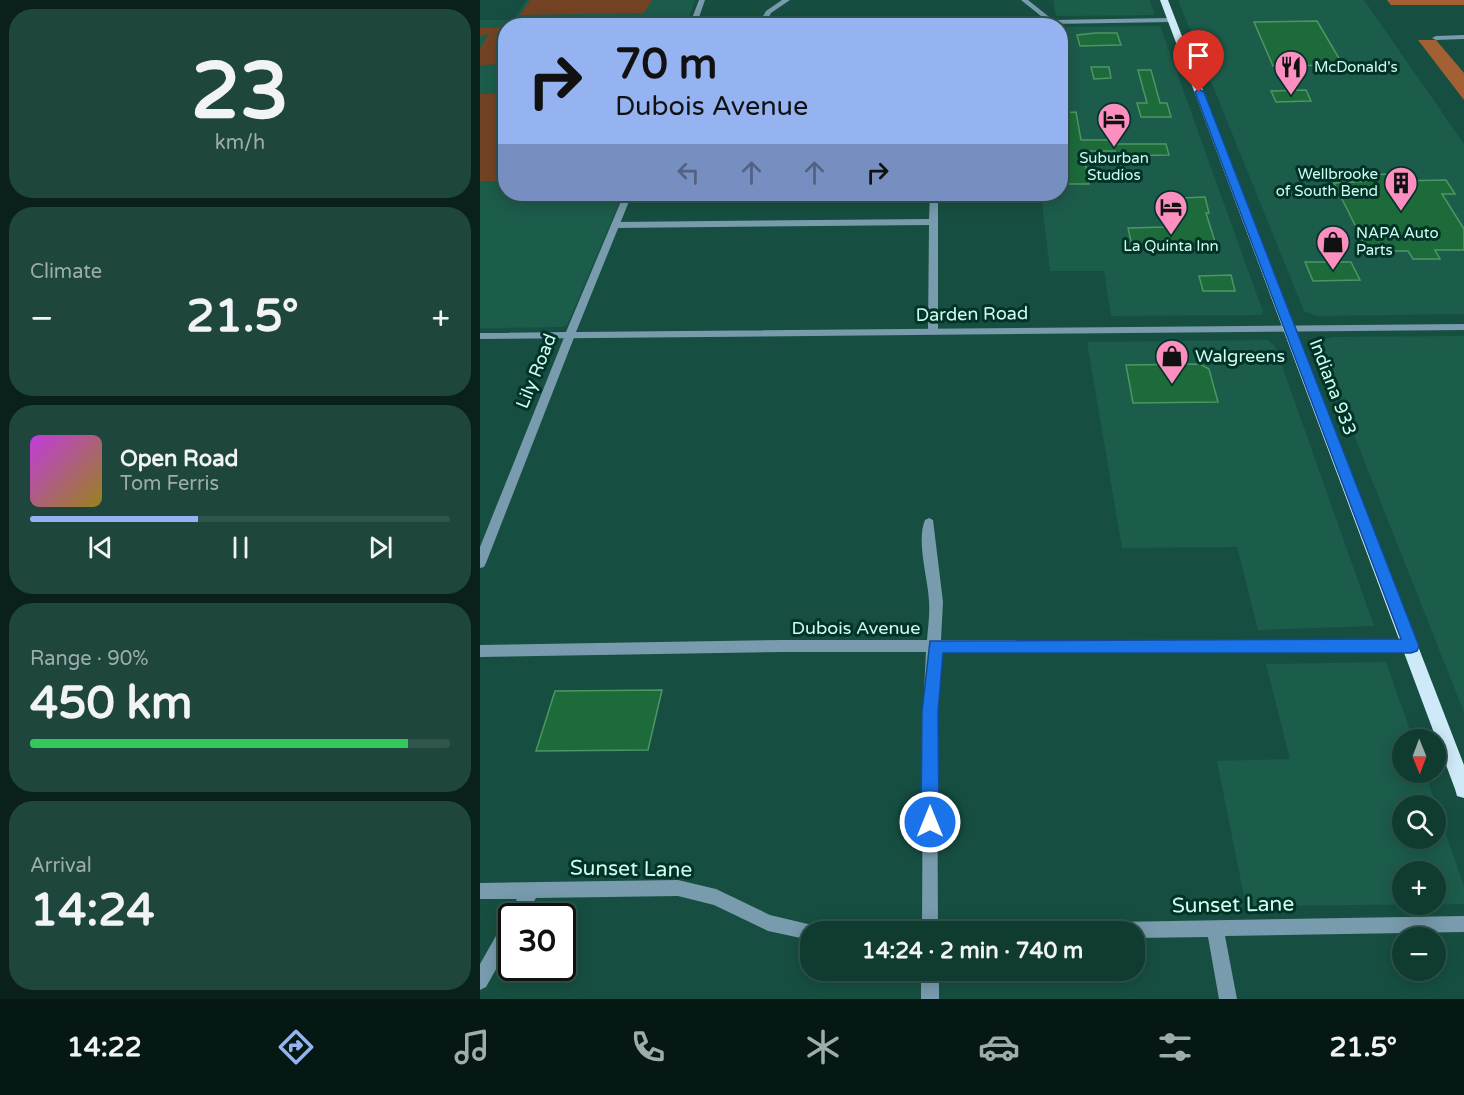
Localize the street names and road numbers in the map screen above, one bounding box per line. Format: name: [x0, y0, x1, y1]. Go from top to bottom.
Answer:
street label: Darden Road: [916, 302, 1028, 326]
street label: Lily Road: [511, 330, 561, 412]
street label: Indiana 933: [1305, 336, 1361, 438]
street label: Dubois Avenue: [792, 617, 920, 639]
street label: Sunset Lane: [570, 855, 692, 883]
street label: Sunset Lane: [1172, 891, 1294, 919]

